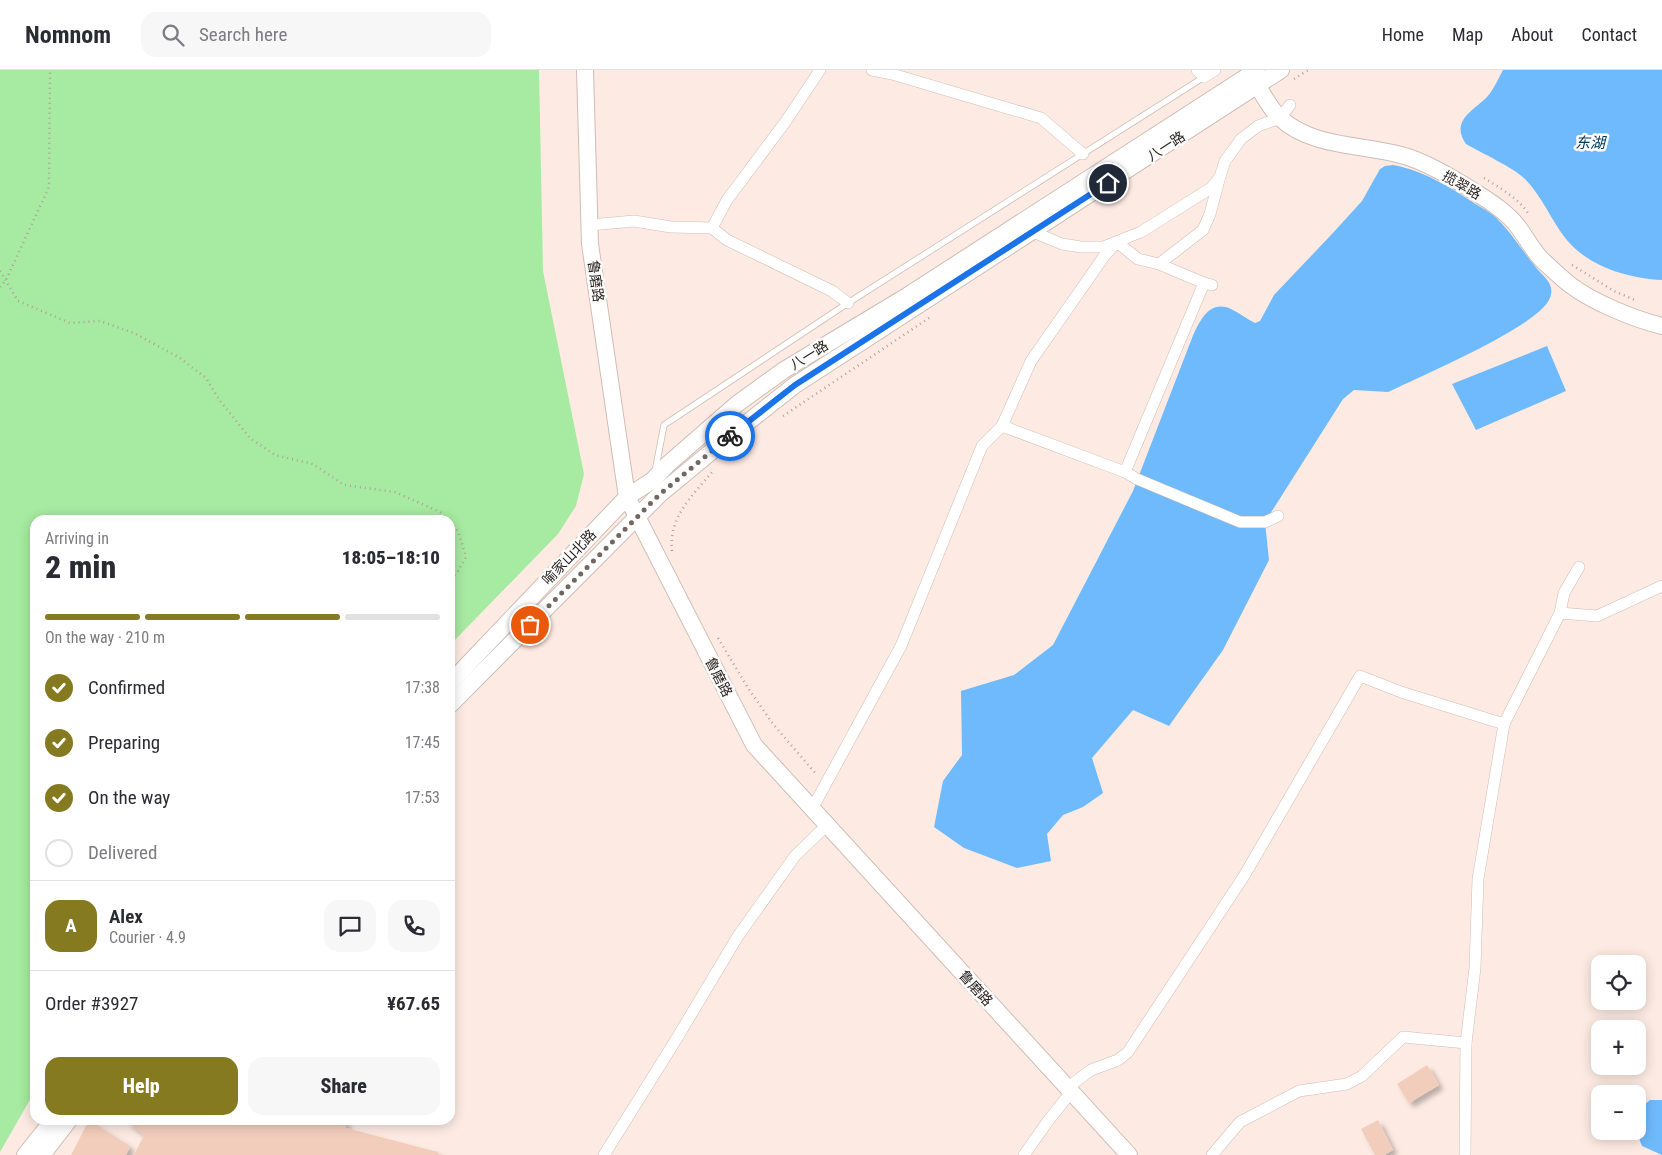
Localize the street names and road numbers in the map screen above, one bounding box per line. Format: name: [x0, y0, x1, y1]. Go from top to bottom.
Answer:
street label: 八一路: [1144, 128, 1188, 164]
street label: 揽翠路: [1440, 168, 1484, 202]
street label: 鲁磨路: [585, 259, 607, 303]
street label: 八一路: [787, 337, 831, 373]
street label: 喻家山北路: [539, 526, 599, 588]
street label: 鲁磨路: [702, 655, 736, 699]
street label: 鲁磨路: [956, 967, 996, 1009]

